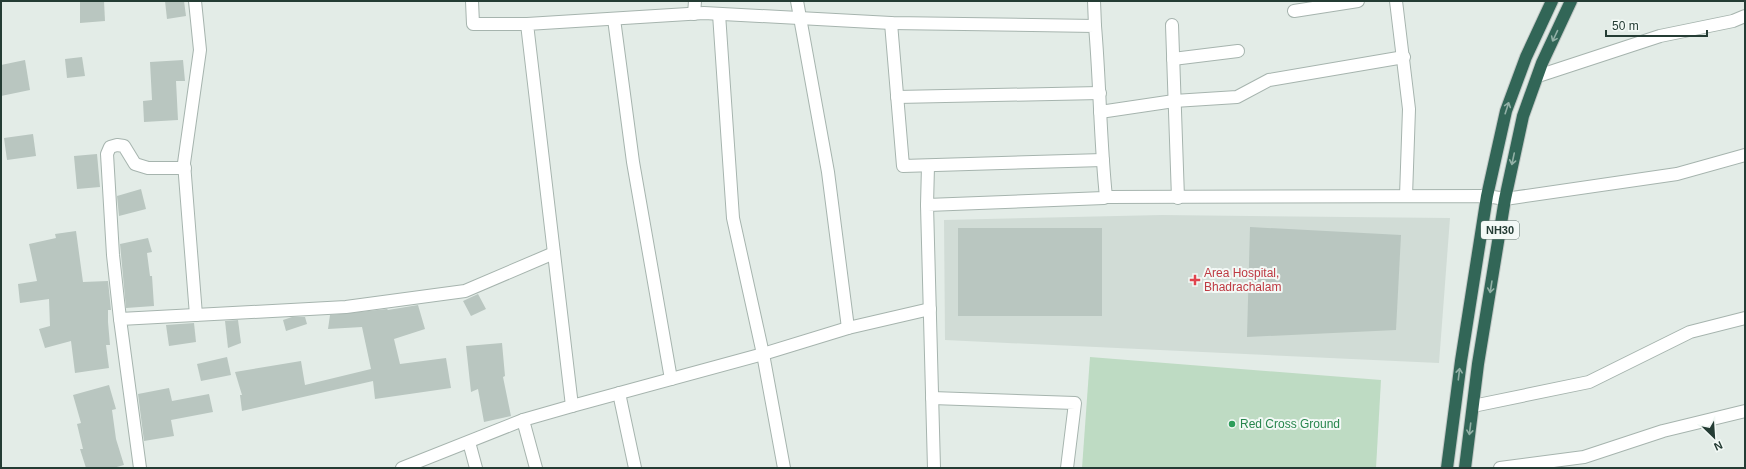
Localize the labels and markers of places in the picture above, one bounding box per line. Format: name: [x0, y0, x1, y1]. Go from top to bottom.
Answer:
place label: Area Hospital, Bhadrachalam: [1204, 266, 1281, 294]
marker: Area Hospital, Bhadrachalam: [1189, 274, 1201, 286]
place label: Red Cross Ground: [1240, 417, 1340, 431]
marker: Red Cross Ground: [1227, 419, 1237, 429]

